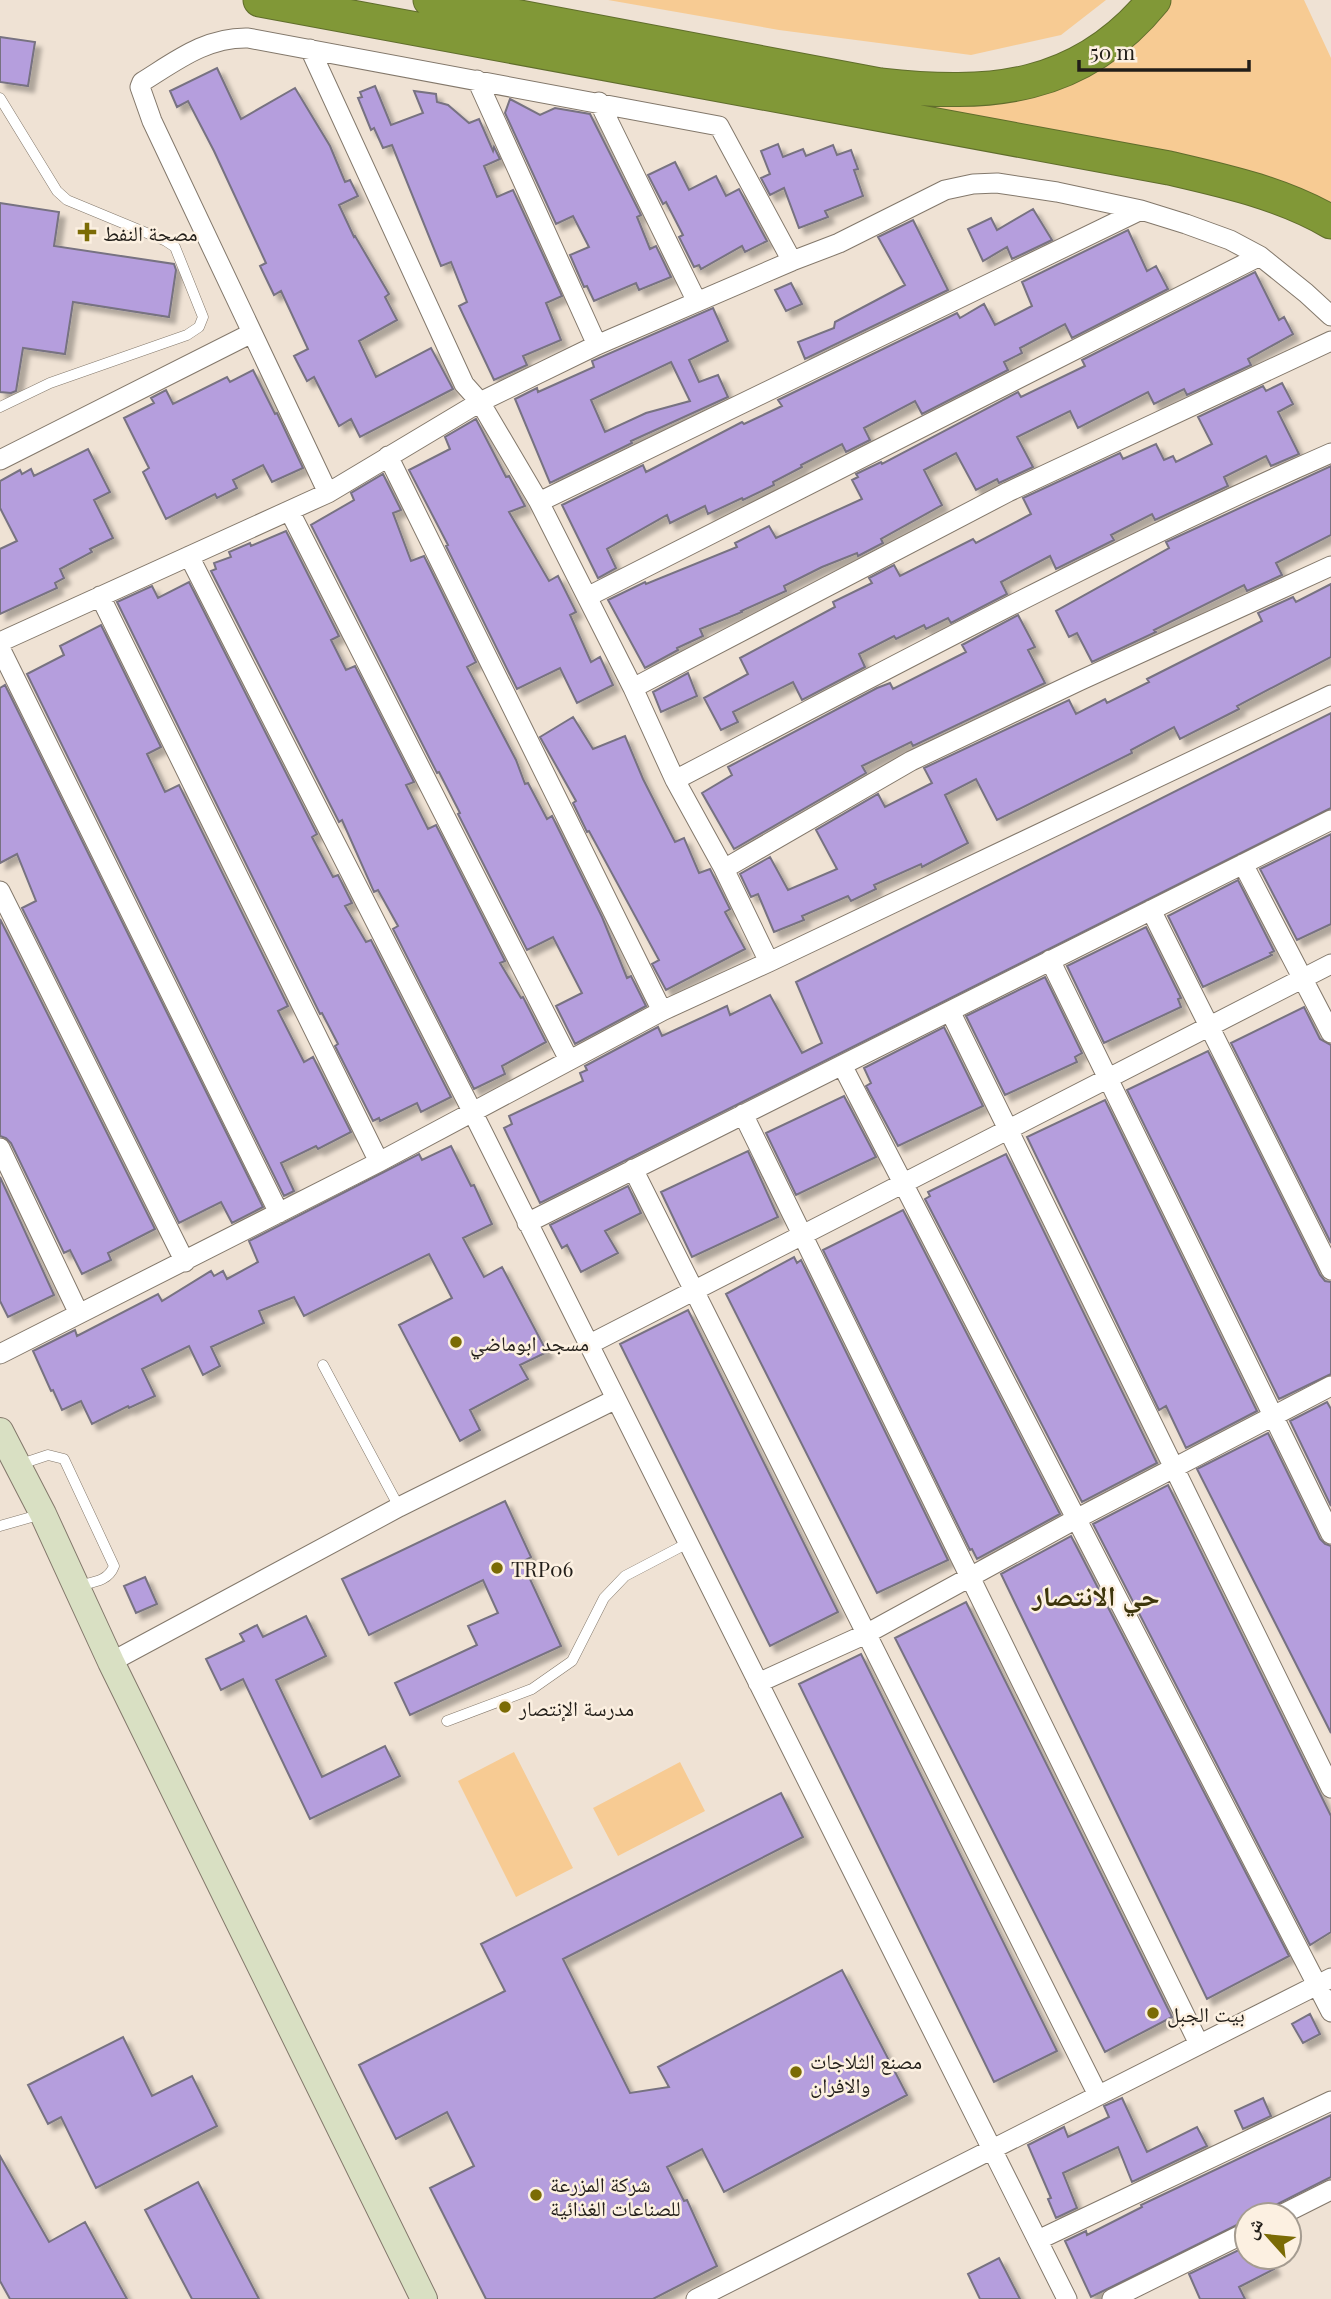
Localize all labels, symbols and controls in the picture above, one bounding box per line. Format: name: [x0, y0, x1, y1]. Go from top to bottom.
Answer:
scale bar: [1079, 28, 1249, 72]
text: 50 m: [1090, 37, 1136, 65]
place label: مصحة النفط: [103, 218, 198, 246]
marker: مصحة النفط: [77, 222, 97, 242]
place label: مسجد ابوماضي: [470, 1328, 589, 1360]
marker: مسجد ابوماضي: [448, 1334, 464, 1350]
place label: TRP06: [511, 1554, 574, 1582]
marker: TRP06: [489, 1560, 505, 1576]
district label: حي الانتصار: [1031, 1576, 1160, 1618]
place label: مدرسة الإنتصار: [518, 1693, 634, 1722]
marker: مدرسة الإنتصار: [497, 1699, 513, 1715]
place label: بيت الجبل: [1167, 1999, 1245, 2028]
marker: بيت الجبل: [1145, 2005, 1161, 2021]
place label: مصنع الثلاجات والافران: [810, 2046, 922, 2098]
marker: مصنع الثلاجات والافران: [788, 2064, 804, 2080]
place label: شركة المزرعة للصناعات الغذائية: [550, 2169, 681, 2221]
marker: شركة المزرعة للصناعات الغذائية: [528, 2187, 544, 2203]
north arrow: [1233, 2201, 1303, 2271]
text: ش: [1236, 2213, 1268, 2243]

